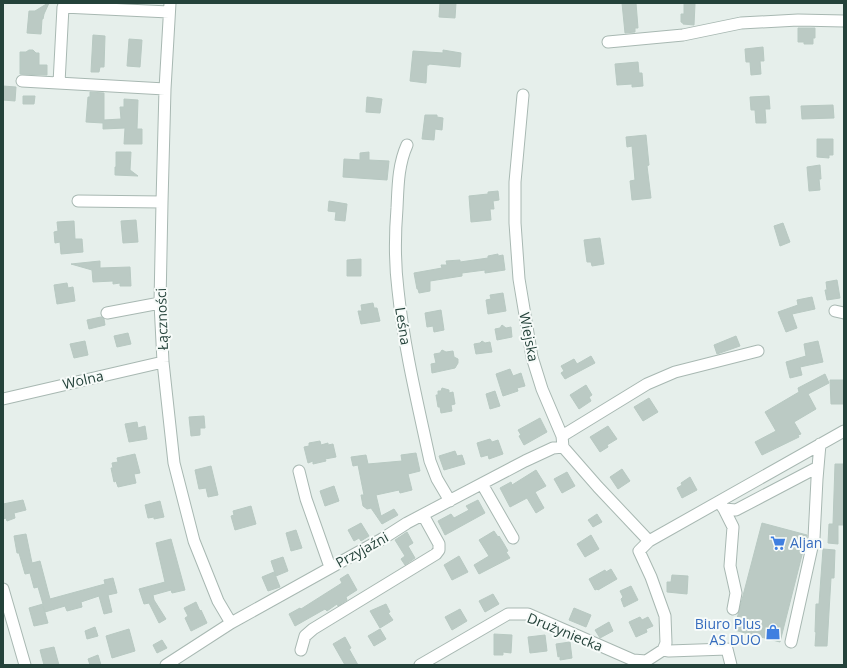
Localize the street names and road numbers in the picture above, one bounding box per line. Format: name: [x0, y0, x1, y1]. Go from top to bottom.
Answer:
street label: Łączności: [151, 288, 172, 350]
street label: Leśna: [391, 306, 416, 346]
street label: Wiejska: [515, 311, 544, 363]
street label: Wolna: [61, 366, 105, 393]
street label: Przyjaźni: [332, 527, 392, 572]
street label: Drużyniecka: [525, 608, 606, 655]

